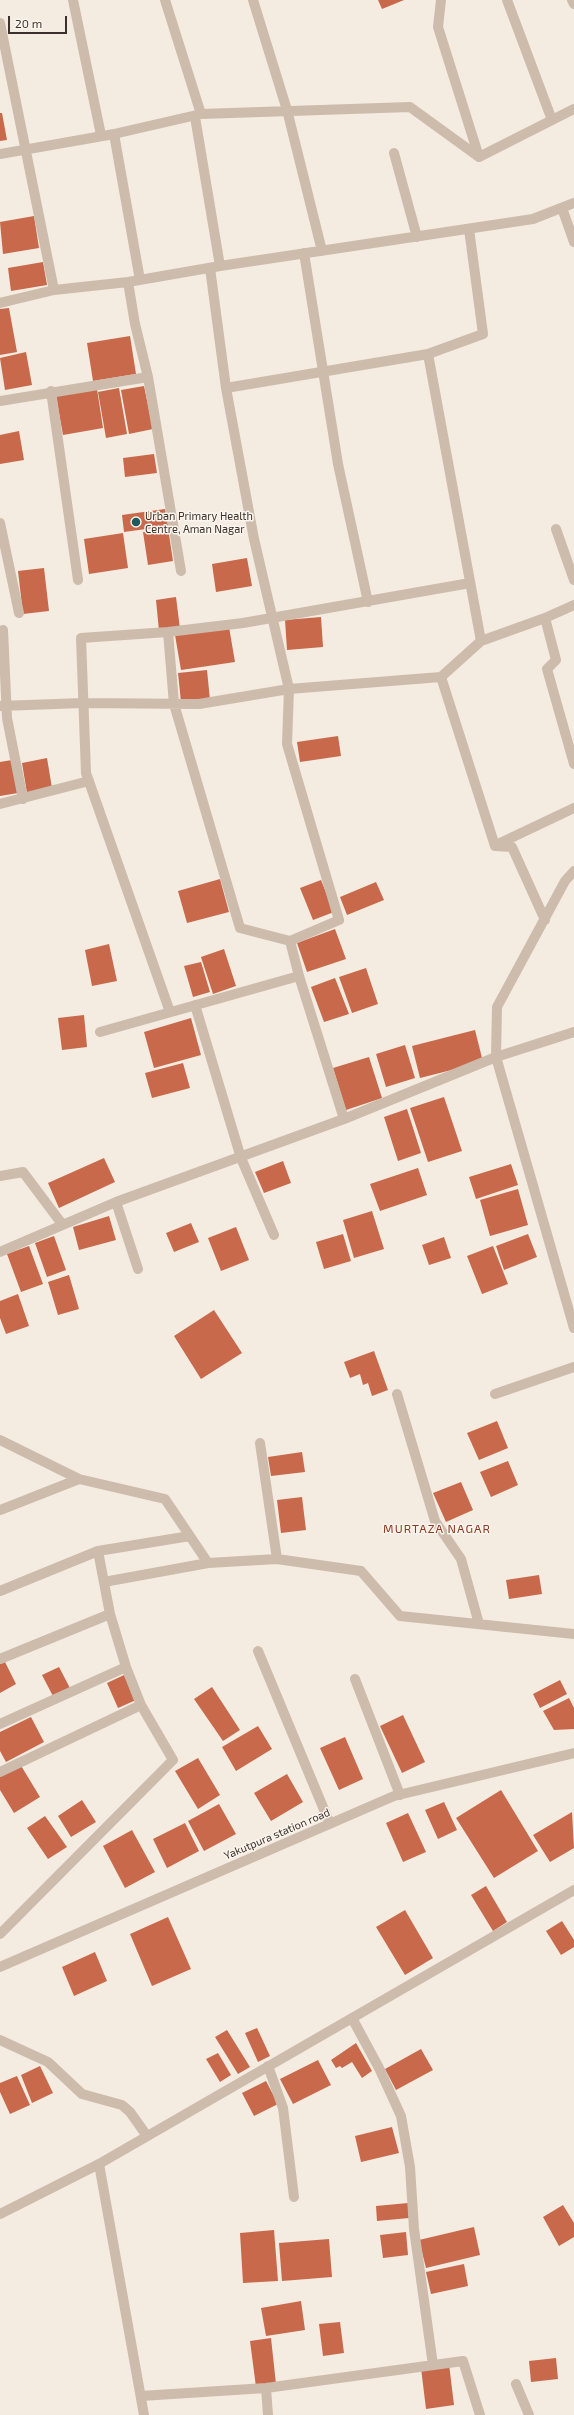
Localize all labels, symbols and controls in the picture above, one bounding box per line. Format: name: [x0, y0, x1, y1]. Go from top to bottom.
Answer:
scale bar: [10, 8, 69, 34]
text: 20 m: [15, 16, 42, 30]
place label: Urban Primary Health Centre, Aman Nagar: [145, 509, 253, 535]
marker: Urban Primary Health Centre, Aman Nagar: [130, 516, 142, 528]
district label: MURTAZA NAGAR: [383, 1522, 491, 1536]
street label: Yakutpura station road: [222, 1806, 332, 1862]

